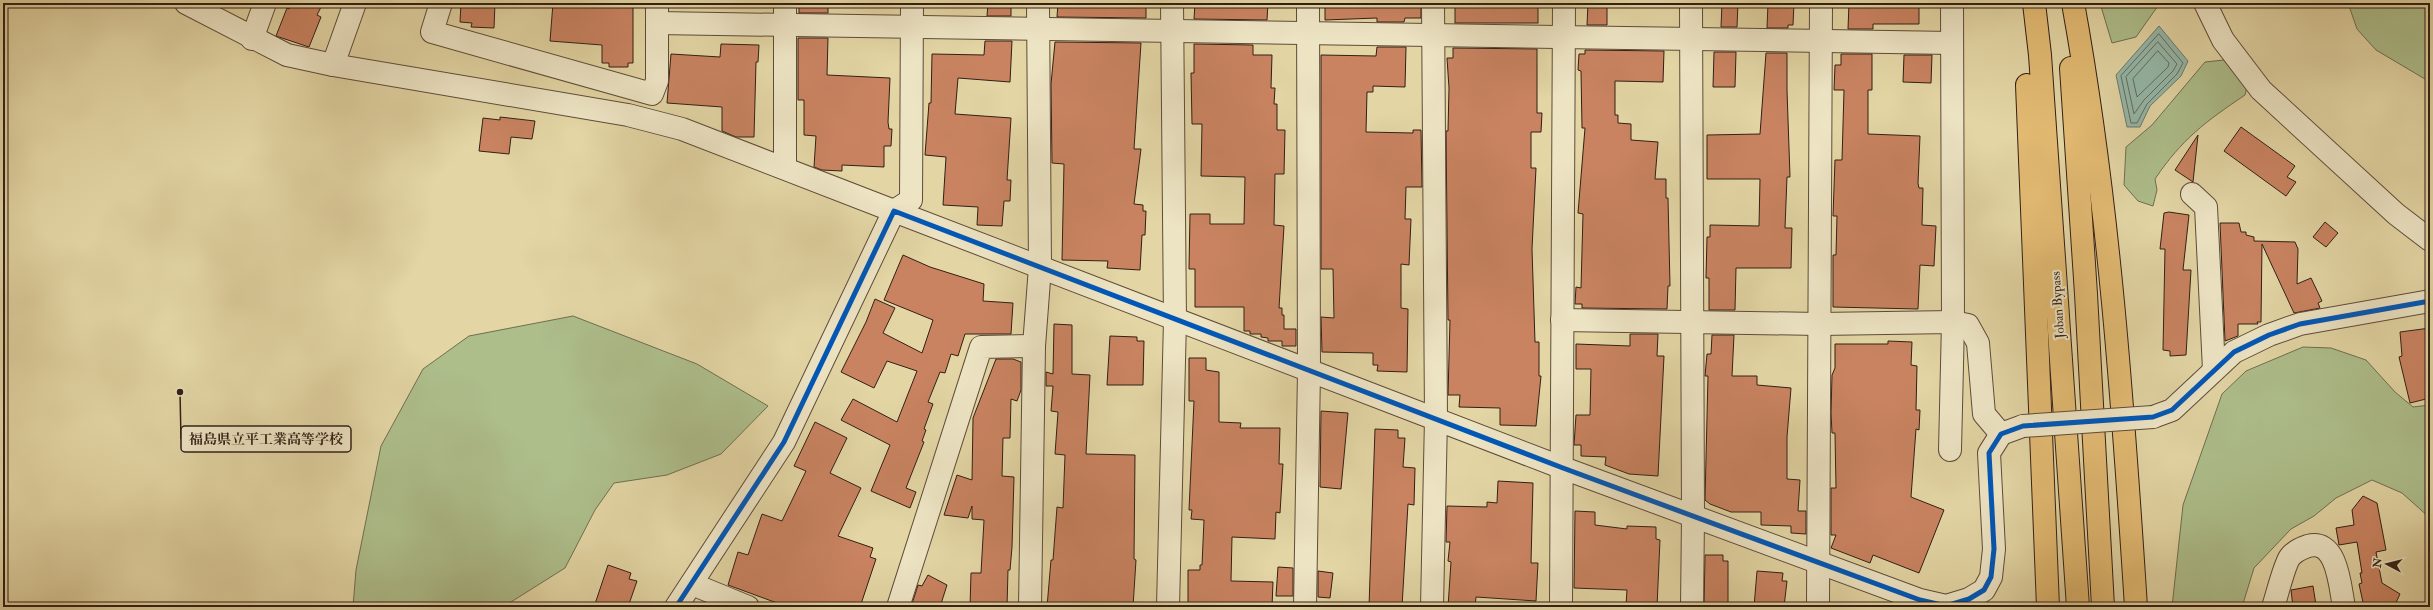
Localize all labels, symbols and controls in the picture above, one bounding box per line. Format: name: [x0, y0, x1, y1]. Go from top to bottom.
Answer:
street label: Joban Bypass: [2048, 270, 2069, 340]
callout: 福島県立平工業高等学校: [181, 426, 351, 452]
text: 福島県立平工業高等学校: [189, 431, 343, 448]
north arrow: [2367, 544, 2407, 584]
text: N: [2370, 556, 2385, 570]

